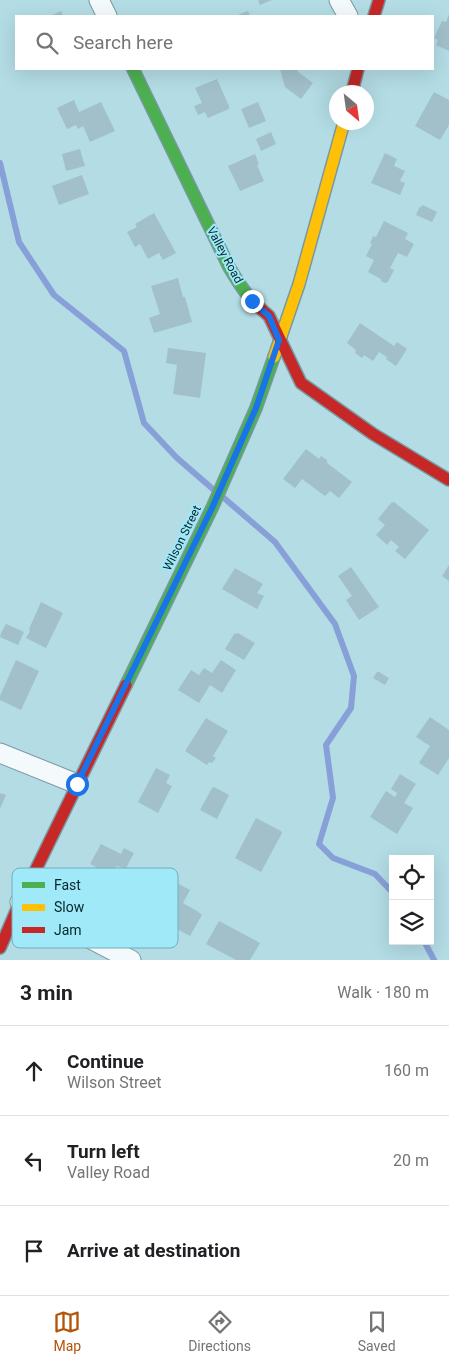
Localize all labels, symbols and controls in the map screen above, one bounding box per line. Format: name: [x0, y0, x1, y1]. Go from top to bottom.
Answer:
search box: [15, 15, 434, 70]
icon: search: [33, 29, 61, 57]
text: Search here: [73, 31, 173, 54]
north arrow: [329, 85, 374, 130]
street label: Valley Road: [204, 224, 246, 286]
route end: [241, 290, 264, 313]
street label: Wilson Street: [160, 503, 204, 573]
route start: [66, 773, 89, 796]
map controls: [389, 855, 434, 945]
button: locate: [389, 855, 434, 900]
legend: [12, 868, 178, 948]
text: Fast: [54, 877, 81, 893]
text: Slow: [54, 899, 85, 915]
button: layers: [389, 900, 434, 945]
text: Jam: [54, 922, 82, 938]
text: 3 min: [20, 981, 73, 1005]
text: Walk · 180 m: [337, 983, 429, 1002]
text: Continue: [67, 1050, 144, 1073]
icon: ahead: [20, 1057, 48, 1085]
text: 160 m: [384, 1061, 429, 1080]
text: Wilson Street: [67, 1073, 161, 1092]
text: Turn left: [67, 1140, 140, 1163]
icon: left: [20, 1147, 48, 1175]
text: 20 m: [393, 1151, 429, 1170]
text: Valley Road: [67, 1163, 150, 1182]
icon: arrive: [20, 1237, 48, 1265]
text: Arrive at destination: [67, 1239, 240, 1262]
tab: Map: [53, 1308, 81, 1354]
tab: Directions: [188, 1308, 251, 1354]
tab: Saved: [358, 1308, 396, 1354]

